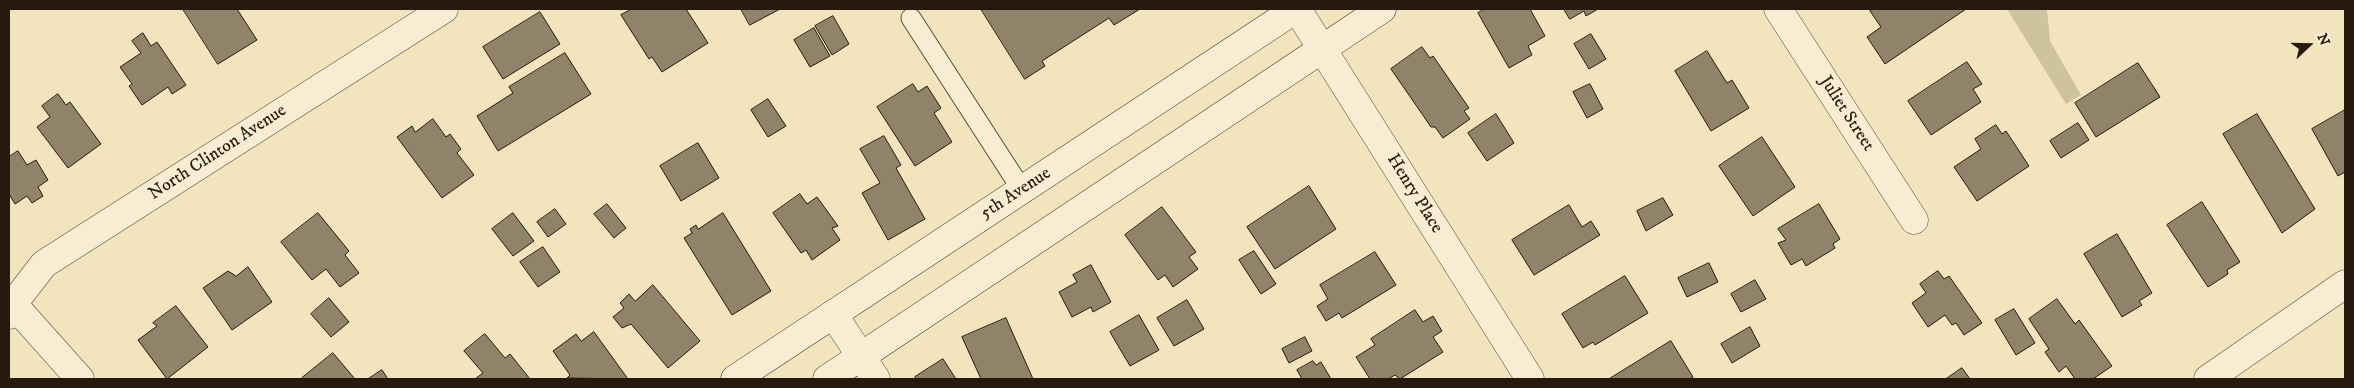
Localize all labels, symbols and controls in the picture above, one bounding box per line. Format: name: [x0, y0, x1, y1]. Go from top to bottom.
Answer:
north arrow: [2284, 20, 2334, 70]
text: N: [2313, 31, 2333, 48]
street label: Juliet Street: [1814, 72, 1878, 156]
street label: North Clinton Avenue: [145, 100, 291, 206]
street label: Henry Place: [1381, 150, 1447, 238]
street label: 5th Avenue: [977, 163, 1055, 225]

